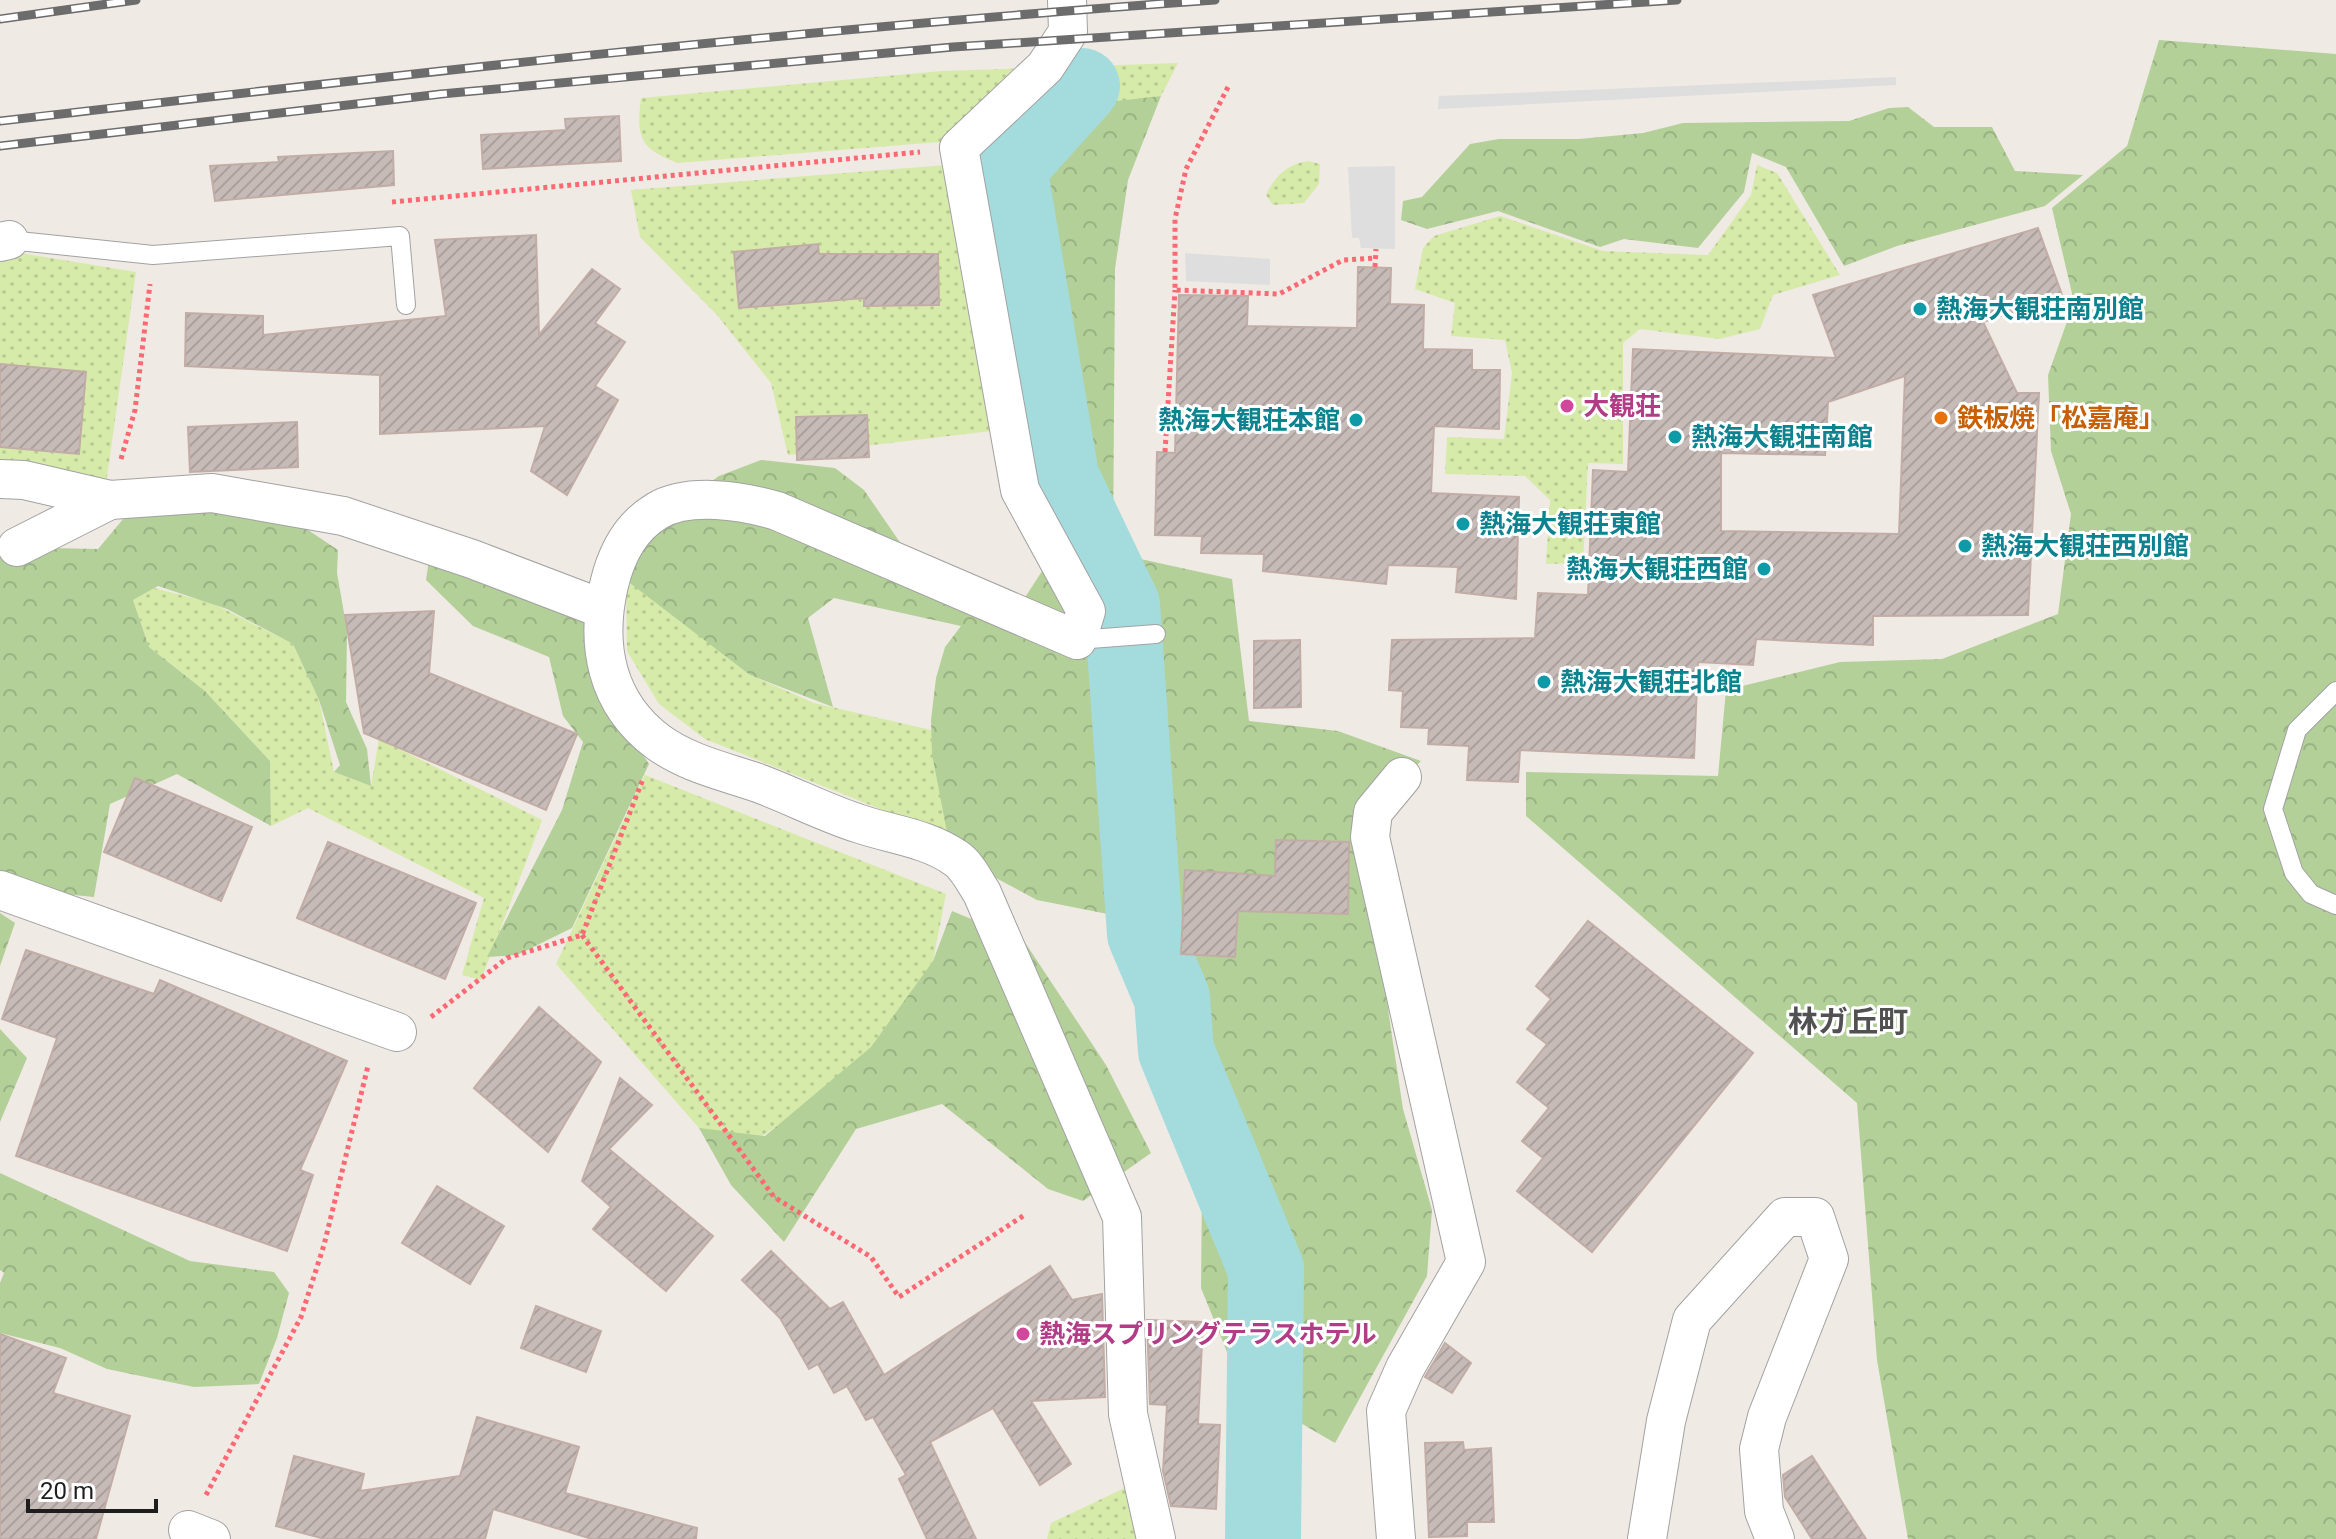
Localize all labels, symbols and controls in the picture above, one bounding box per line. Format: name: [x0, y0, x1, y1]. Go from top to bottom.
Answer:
place label: 熱海大観荘南別館: [1936, 294, 2144, 324]
marker: 熱海大観荘南別館: [1911, 300, 1929, 318]
place label: 大観荘: [1583, 391, 1661, 421]
marker: 大観荘: [1558, 397, 1576, 415]
place label: 鉄板焼「松嘉庵」: [1957, 403, 2165, 433]
place label: 熱海大観荘本館: [1158, 405, 1340, 435]
marker: 鉄板焼「松嘉庵」: [1932, 409, 1950, 427]
marker: 熱海大観荘本館: [1347, 411, 1365, 429]
place label: 熱海大観荘南館: [1691, 422, 1873, 452]
marker: 熱海大観荘南館: [1666, 428, 1684, 446]
place label: 熱海大観荘東館: [1479, 509, 1661, 539]
marker: 熱海大観荘東館: [1454, 515, 1472, 533]
place label: 熱海大観荘西別館: [1981, 531, 2189, 561]
marker: 熱海大観荘西別館: [1956, 537, 1974, 555]
place label: 熱海大観荘西館: [1566, 554, 1748, 584]
marker: 熱海大観荘西館: [1755, 560, 1773, 578]
place label: 熱海大観荘北館: [1560, 667, 1742, 697]
marker: 熱海大観荘北館: [1535, 673, 1553, 691]
district label: 林ガ丘町: [1788, 1004, 1908, 1039]
place label: 熱海スプリングテラスホテル: [1039, 1319, 1376, 1349]
marker: 熱海スプリングテラスホテル: [1014, 1325, 1032, 1343]
scale bar: [28, 1463, 156, 1513]
text: 20 m: [40, 1477, 94, 1505]

